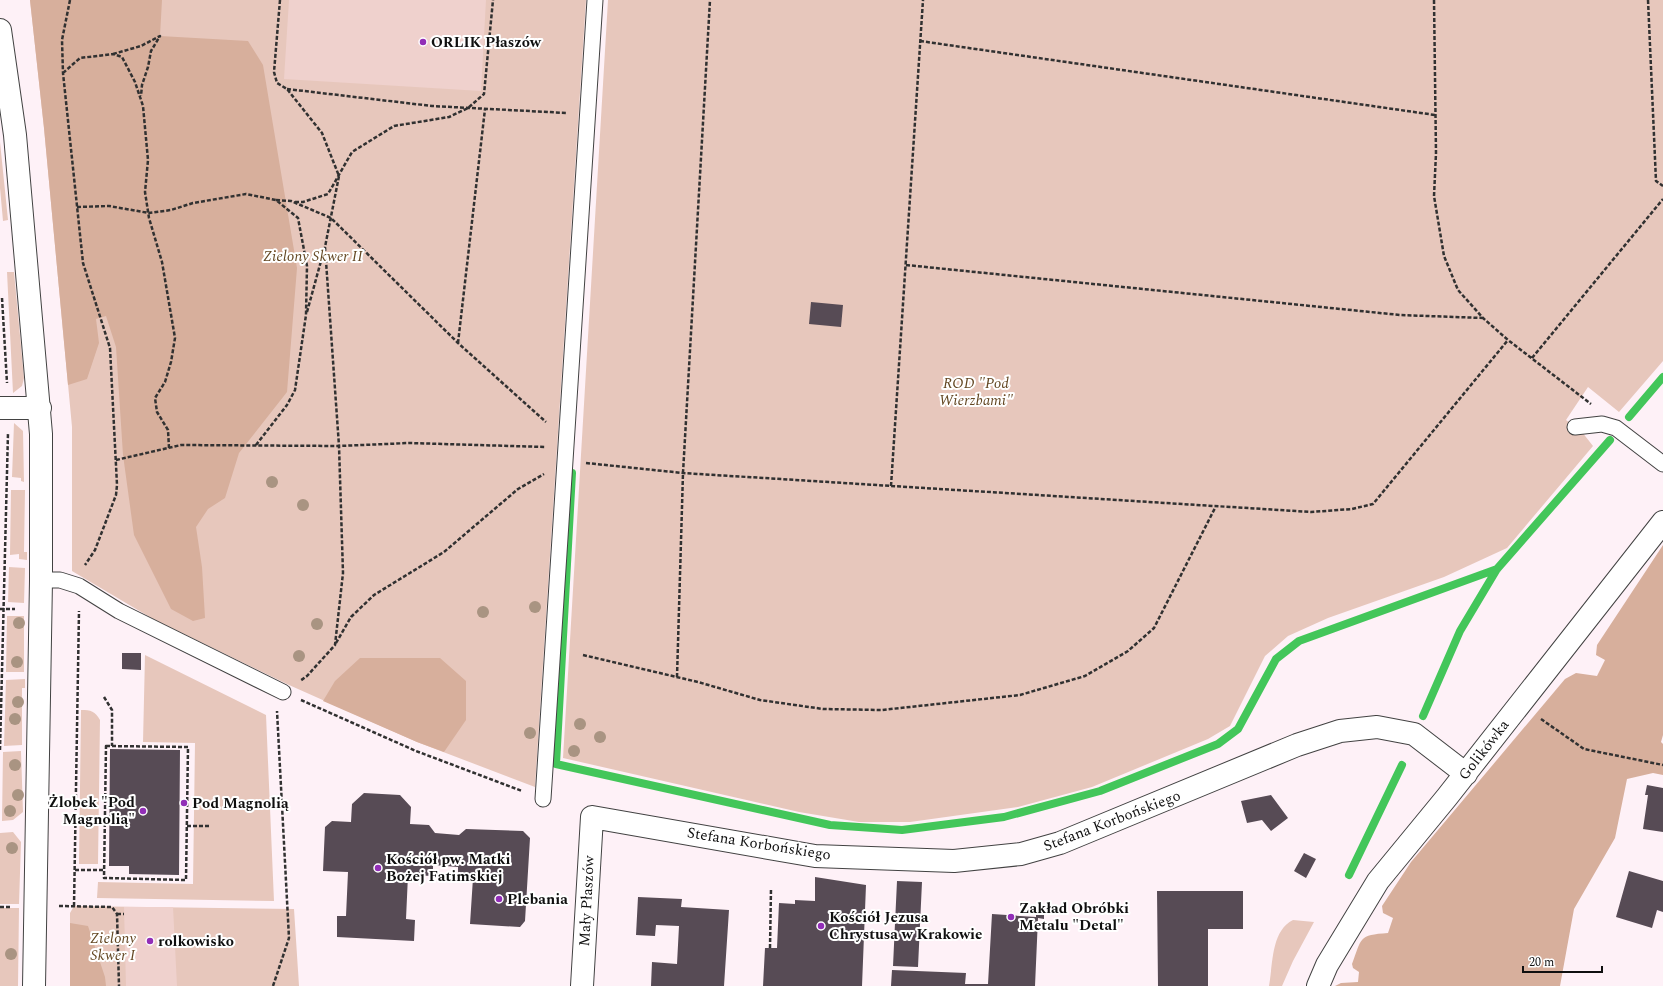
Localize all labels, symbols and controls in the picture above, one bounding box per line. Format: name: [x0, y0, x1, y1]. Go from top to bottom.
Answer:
place label: ORLIK Płaszów: [431, 31, 542, 54]
marker: ORLIK Płaszów: [418, 37, 428, 47]
park label: Zielony Skwer II: [263, 245, 364, 268]
park label: ROD "Pod Wierzbami": [939, 372, 1013, 412]
street label: Golikówka: [1453, 714, 1516, 785]
street label: Stefana Korbońskiego: [1040, 784, 1184, 858]
place label: Żlobek "Pod Magnolią": [48, 791, 135, 831]
place label: Pod Magnolią: [192, 792, 289, 815]
marker: Pod Magnolią: [179, 798, 189, 808]
marker: Żlobek "Pod Magnolią": [138, 806, 148, 816]
street label: Stefana Korbońskiego: [685, 821, 833, 867]
place label: Kościół pw. Matki Bożej Fatimskiej: [386, 848, 511, 888]
street label: Mały Płaszów: [573, 854, 601, 947]
marker: Kościół pw. Matki Bożej Fatimskiej: [373, 863, 383, 873]
place label: Plebania: [507, 888, 568, 911]
marker: Plebania: [494, 894, 504, 904]
place label: Zakład Obróbki Metalu "Detal": [1019, 897, 1129, 937]
place label: Kościół Jezusa Chrystusa w Krakowie: [829, 906, 983, 946]
marker: Zakład Obróbki Metalu "Detal": [1006, 912, 1016, 922]
marker: Kościół Jezusa Chrystusa w Krakowie: [816, 921, 826, 931]
park label: Zielony Skwer I: [90, 927, 136, 967]
place label: rolkowisko: [158, 930, 234, 953]
marker: rolkowisko: [145, 936, 155, 946]
scale bar: [1523, 948, 1602, 974]
text: 20 m: [1529, 953, 1554, 972]

